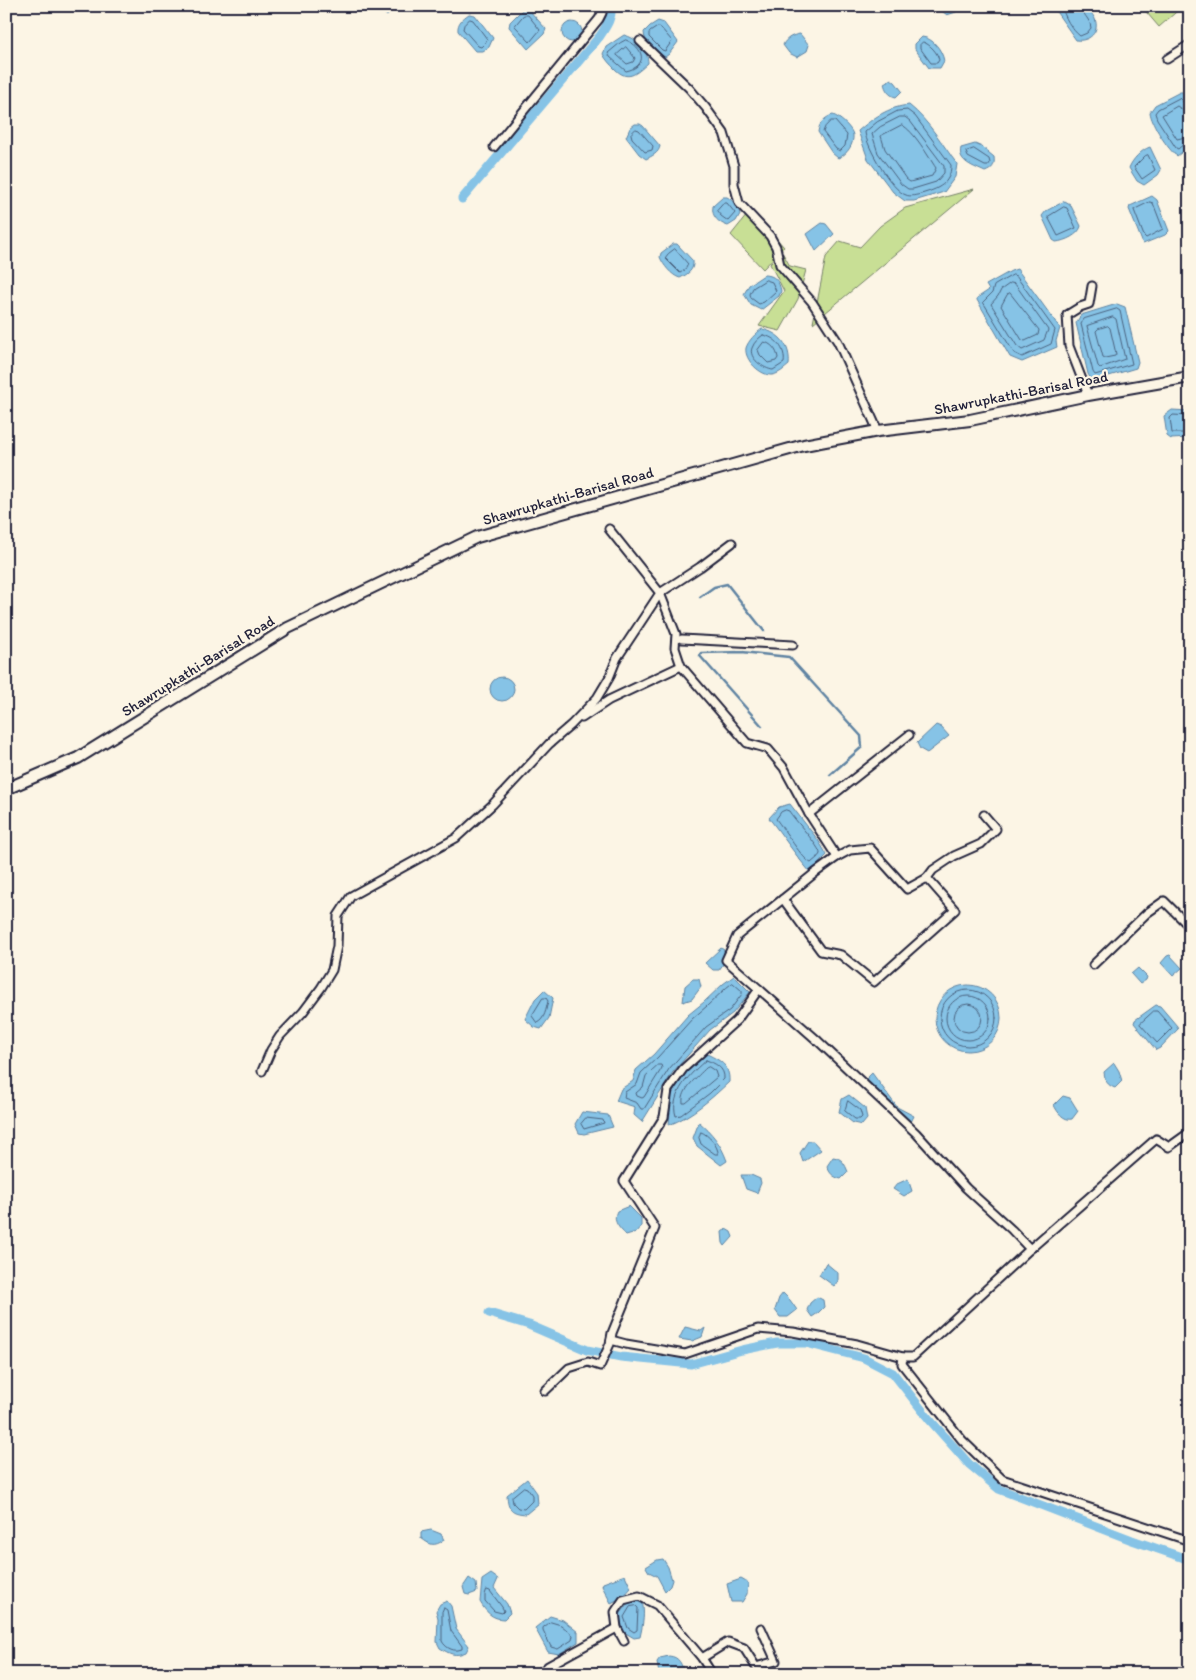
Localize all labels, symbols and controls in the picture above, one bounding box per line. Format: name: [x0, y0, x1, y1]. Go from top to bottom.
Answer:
street label: Shawrupkathi-Barisal Road: [932, 367, 1110, 419]
street label: Shawrupkathi-Barisal Road: [481, 463, 655, 529]
street label: Shawrupkathi-Barisal Road: [118, 612, 278, 720]

